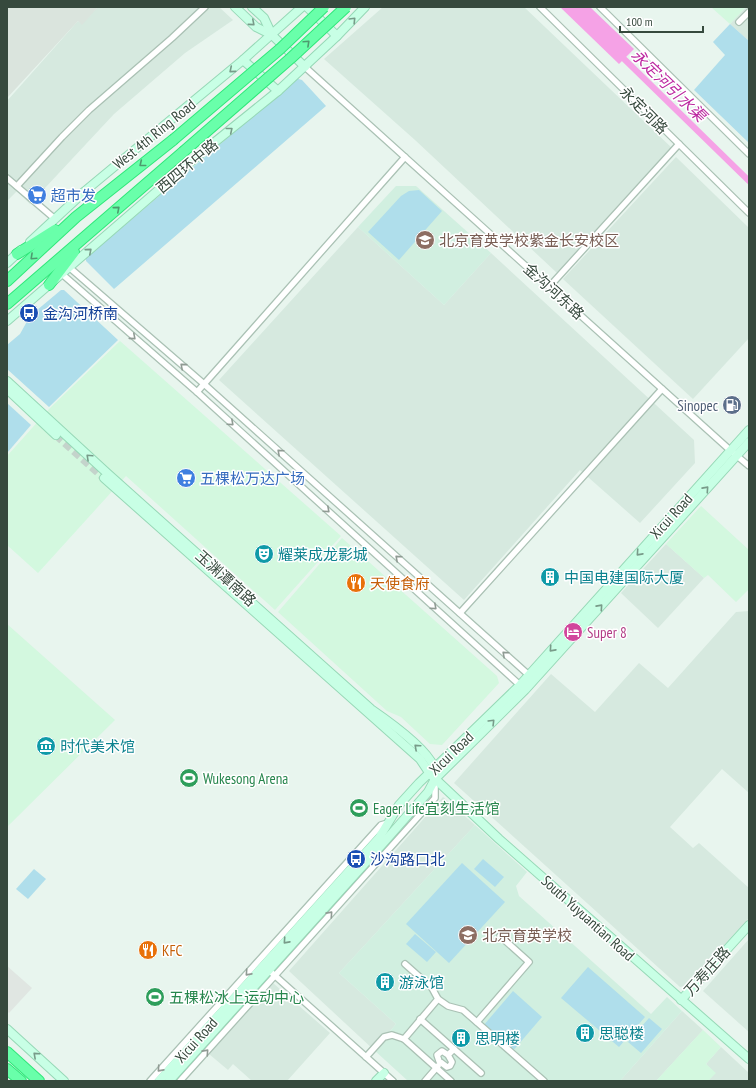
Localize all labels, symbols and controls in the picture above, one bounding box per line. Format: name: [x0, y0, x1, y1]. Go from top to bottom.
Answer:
scale bar: [620, 8, 703, 34]
text: 100 m: [626, 14, 653, 29]
one-way arrow: [348, 17, 356, 25]
one-way arrow: [247, 18, 255, 25]
one-way arrow: [302, 40, 310, 48]
water label: 永定河引水渠: [628, 44, 712, 127]
one-way arrow: [229, 65, 236, 72]
street label: 永定河路: [616, 82, 672, 138]
street label: West 4th Ring Road: [109, 95, 199, 173]
one-way arrow: [226, 127, 233, 134]
street label: 西四环中路: [152, 135, 222, 197]
one-way arrow: [140, 159, 147, 166]
supermarket icon: 超市发: [26, 184, 48, 206]
place label: 超市发: [51, 186, 96, 205]
one-way arrow: [112, 206, 120, 213]
school or university icon: 北京育英学校紫金长安校区: [414, 229, 436, 251]
place label: 北京育英学校紫金长安校区: [439, 231, 619, 250]
one-way arrow: [84, 248, 92, 255]
one-way arrow: [30, 253, 38, 260]
street label: 金沟河东路: [520, 259, 588, 323]
bus stop icon: 金沟河桥南: [18, 302, 40, 324]
place label: 金沟河桥南: [43, 304, 118, 323]
one-way arrow: [129, 332, 136, 339]
one-way arrow: [180, 364, 187, 371]
fuel station icon: Sinopec: [721, 394, 743, 416]
place label: Sinopec: [677, 396, 719, 415]
one-way arrow: [226, 418, 233, 425]
one-way arrow: [277, 450, 285, 457]
one-way arrow: [86, 454, 94, 461]
supermarket icon: 五棵松万达广场: [175, 467, 197, 489]
place label: 五棵松万达广场: [200, 469, 305, 488]
one-way arrow: [701, 487, 708, 494]
street label: Xicui Road: [646, 489, 696, 543]
one-way arrow: [322, 506, 330, 513]
theatre icon: 耀莱成龙影城: [253, 543, 275, 565]
place label: 耀莱成龙影城: [278, 545, 368, 564]
street label: 玉渊潭南路: [192, 546, 260, 610]
one-way arrow: [637, 548, 644, 555]
one-way arrow: [395, 555, 403, 562]
building icon: 中国电建国际大厦: [539, 566, 561, 588]
place label: 中国电建国际大厦: [564, 568, 684, 587]
restaurant icon: 天使食府: [345, 572, 367, 594]
place label: 天使食府: [370, 574, 430, 593]
one-way arrow: [429, 602, 437, 610]
one-way arrow: [595, 604, 602, 611]
hotel icon: Super 8: [562, 621, 584, 643]
place label: Super 8: [587, 623, 627, 642]
one-way arrow: [549, 644, 557, 652]
one-way arrow: [502, 651, 510, 658]
one-way arrow: [487, 719, 495, 727]
street label: Xicui Road: [425, 727, 477, 779]
museum icon: 时代美术馆: [35, 735, 57, 757]
place label: 时代美术馆: [60, 737, 135, 756]
one-way arrow: [415, 744, 422, 751]
sports icon: Wukesong Arena: [178, 767, 200, 789]
place label: Wukesong Arena: [203, 769, 288, 788]
sports icon: Eager Life宜刻生活馆: [348, 797, 370, 819]
place label: Eager Life宜刻生活馆: [373, 799, 500, 818]
bus stop icon: 沙沟路口北: [345, 848, 367, 870]
place label: 沙沟路口北: [370, 850, 445, 869]
street label: South Yuyuantian Road: [537, 871, 639, 965]
one-way arrow: [325, 911, 333, 919]
school or university icon: 北京育英学校: [457, 924, 479, 946]
place label: 北京育英学校: [482, 926, 572, 945]
one-way arrow: [283, 936, 290, 944]
restaurant icon: KFC: [137, 939, 159, 961]
place label: KFC: [162, 941, 183, 960]
street label: 万寿庄路: [680, 942, 734, 1000]
one-way arrow: [245, 968, 252, 975]
building icon: 游泳馆: [374, 971, 396, 993]
place label: 游泳馆: [399, 973, 444, 992]
sports icon: 五棵松冰上运动中心: [144, 986, 166, 1008]
place label: 五棵松冰上运动中心: [169, 988, 304, 1007]
street label: Xicui Road: [171, 1013, 221, 1067]
building icon: 思聪楼: [574, 1022, 596, 1044]
place label: 思聪楼: [599, 1024, 644, 1043]
building icon: 思明楼: [450, 1027, 472, 1049]
place label: 思明楼: [475, 1029, 520, 1048]
one-way arrow: [201, 1049, 208, 1057]
one-way arrow: [33, 1053, 40, 1060]
one-way arrow: [158, 1064, 165, 1072]

